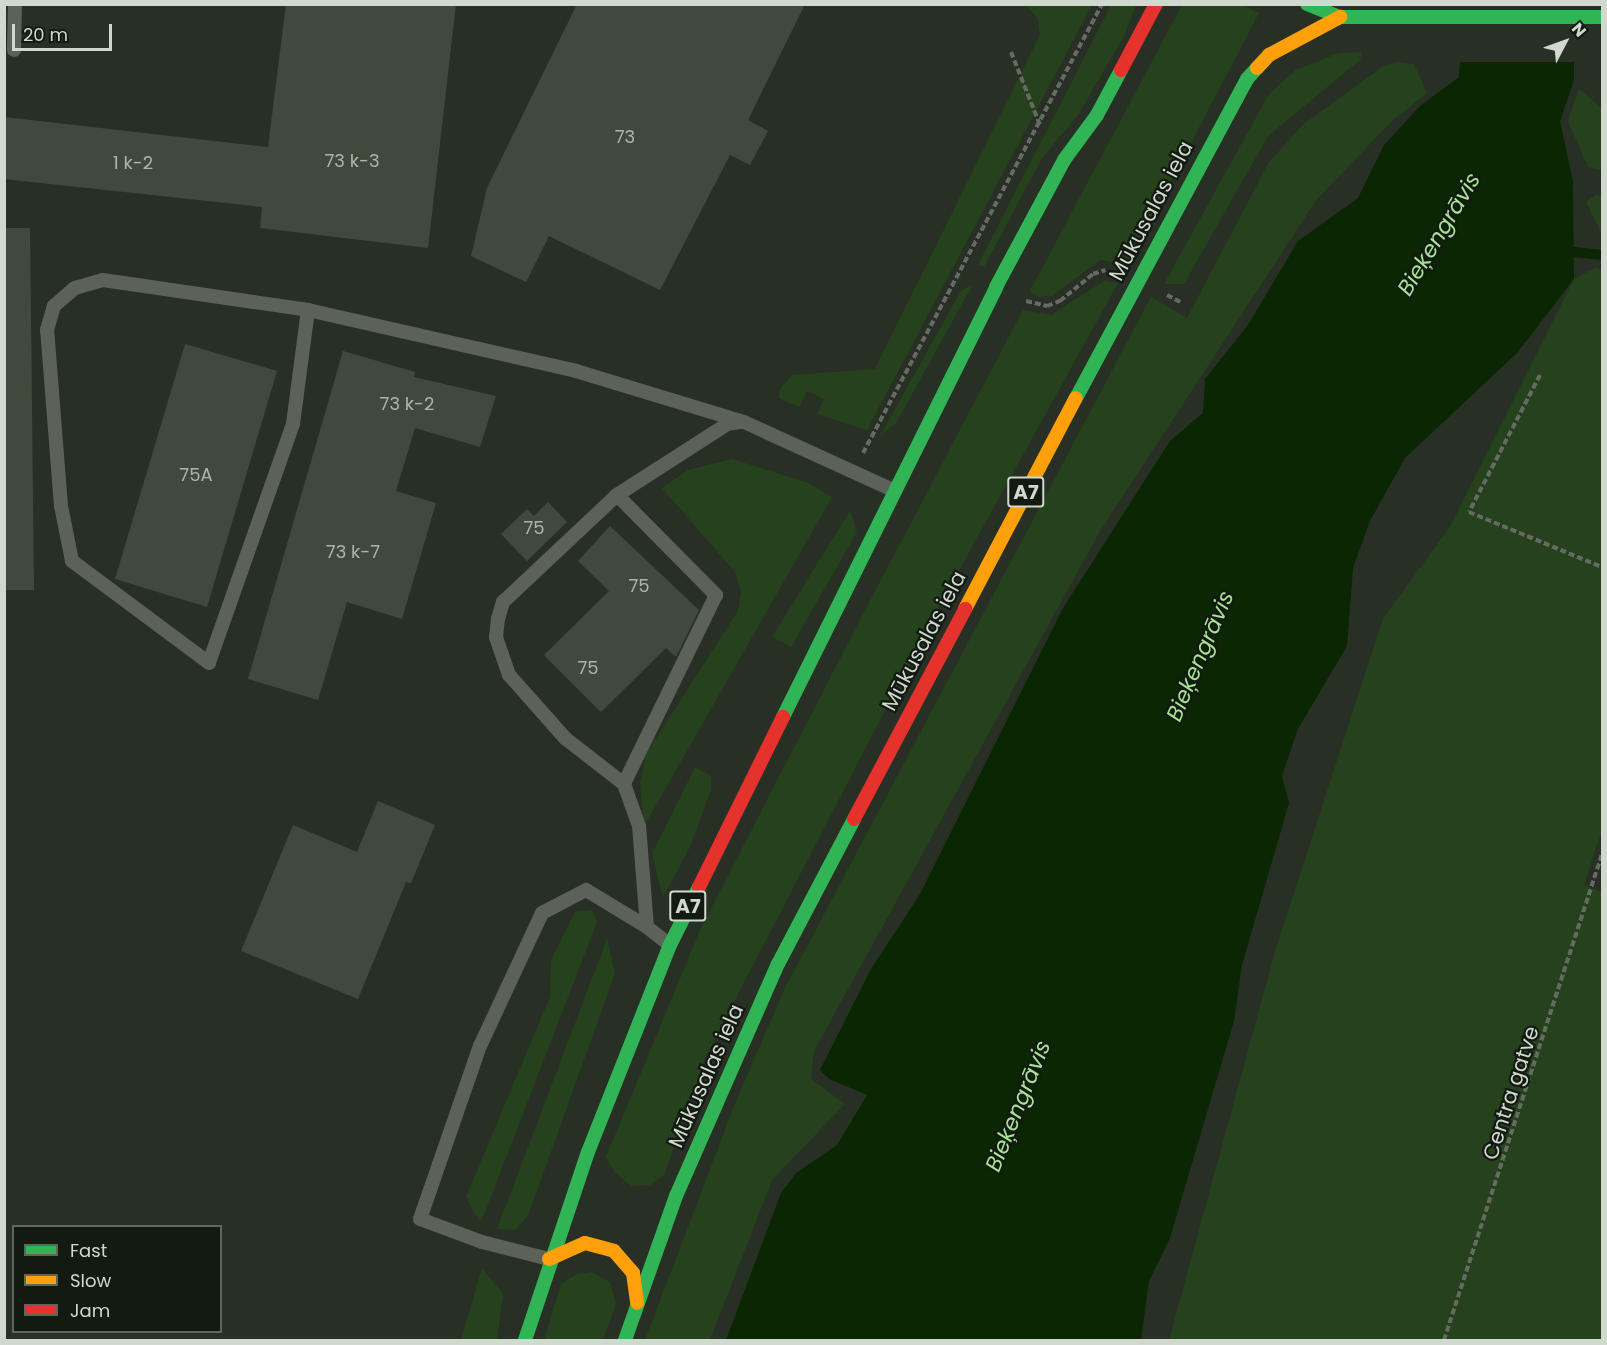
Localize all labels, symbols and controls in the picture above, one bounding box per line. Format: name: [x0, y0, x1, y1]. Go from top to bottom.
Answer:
scale bar: [15, 12, 116, 50]
north arrow: [1535, 12, 1595, 72]
text: N: [1566, 18, 1592, 42]
text: 20 m: [23, 22, 68, 47]
house number: 73: [615, 126, 635, 148]
street label: Mūkusalas iela: [1104, 137, 1198, 285]
house number: 73 k-3: [324, 150, 380, 172]
house number: 1 k-2: [113, 152, 153, 174]
water label: Bieķengrāvis: [1392, 168, 1486, 300]
house number: 73 k-2: [380, 393, 434, 415]
house number: 75A: [179, 464, 213, 486]
road number: A7: [1006, 475, 1046, 509]
house number: 75: [523, 517, 545, 539]
house number: 73 k-7: [326, 541, 380, 563]
street label: Mūkusalas iela: [877, 567, 971, 715]
house number: 75: [628, 575, 650, 597]
water label: Bieķengrāvis: [1161, 587, 1239, 725]
house number: 75: [577, 657, 599, 679]
road number: A7: [668, 889, 708, 923]
street label: Mūkusalas iela: [663, 1000, 749, 1152]
street label: Centra gatve: [1478, 1023, 1544, 1163]
water label: Bieķengrāvis: [980, 1037, 1056, 1175]
legend: [12, 1225, 222, 1333]
text: Fast: [70, 1238, 107, 1263]
text: Slow: [70, 1268, 111, 1293]
text: Jam: [70, 1298, 110, 1323]

